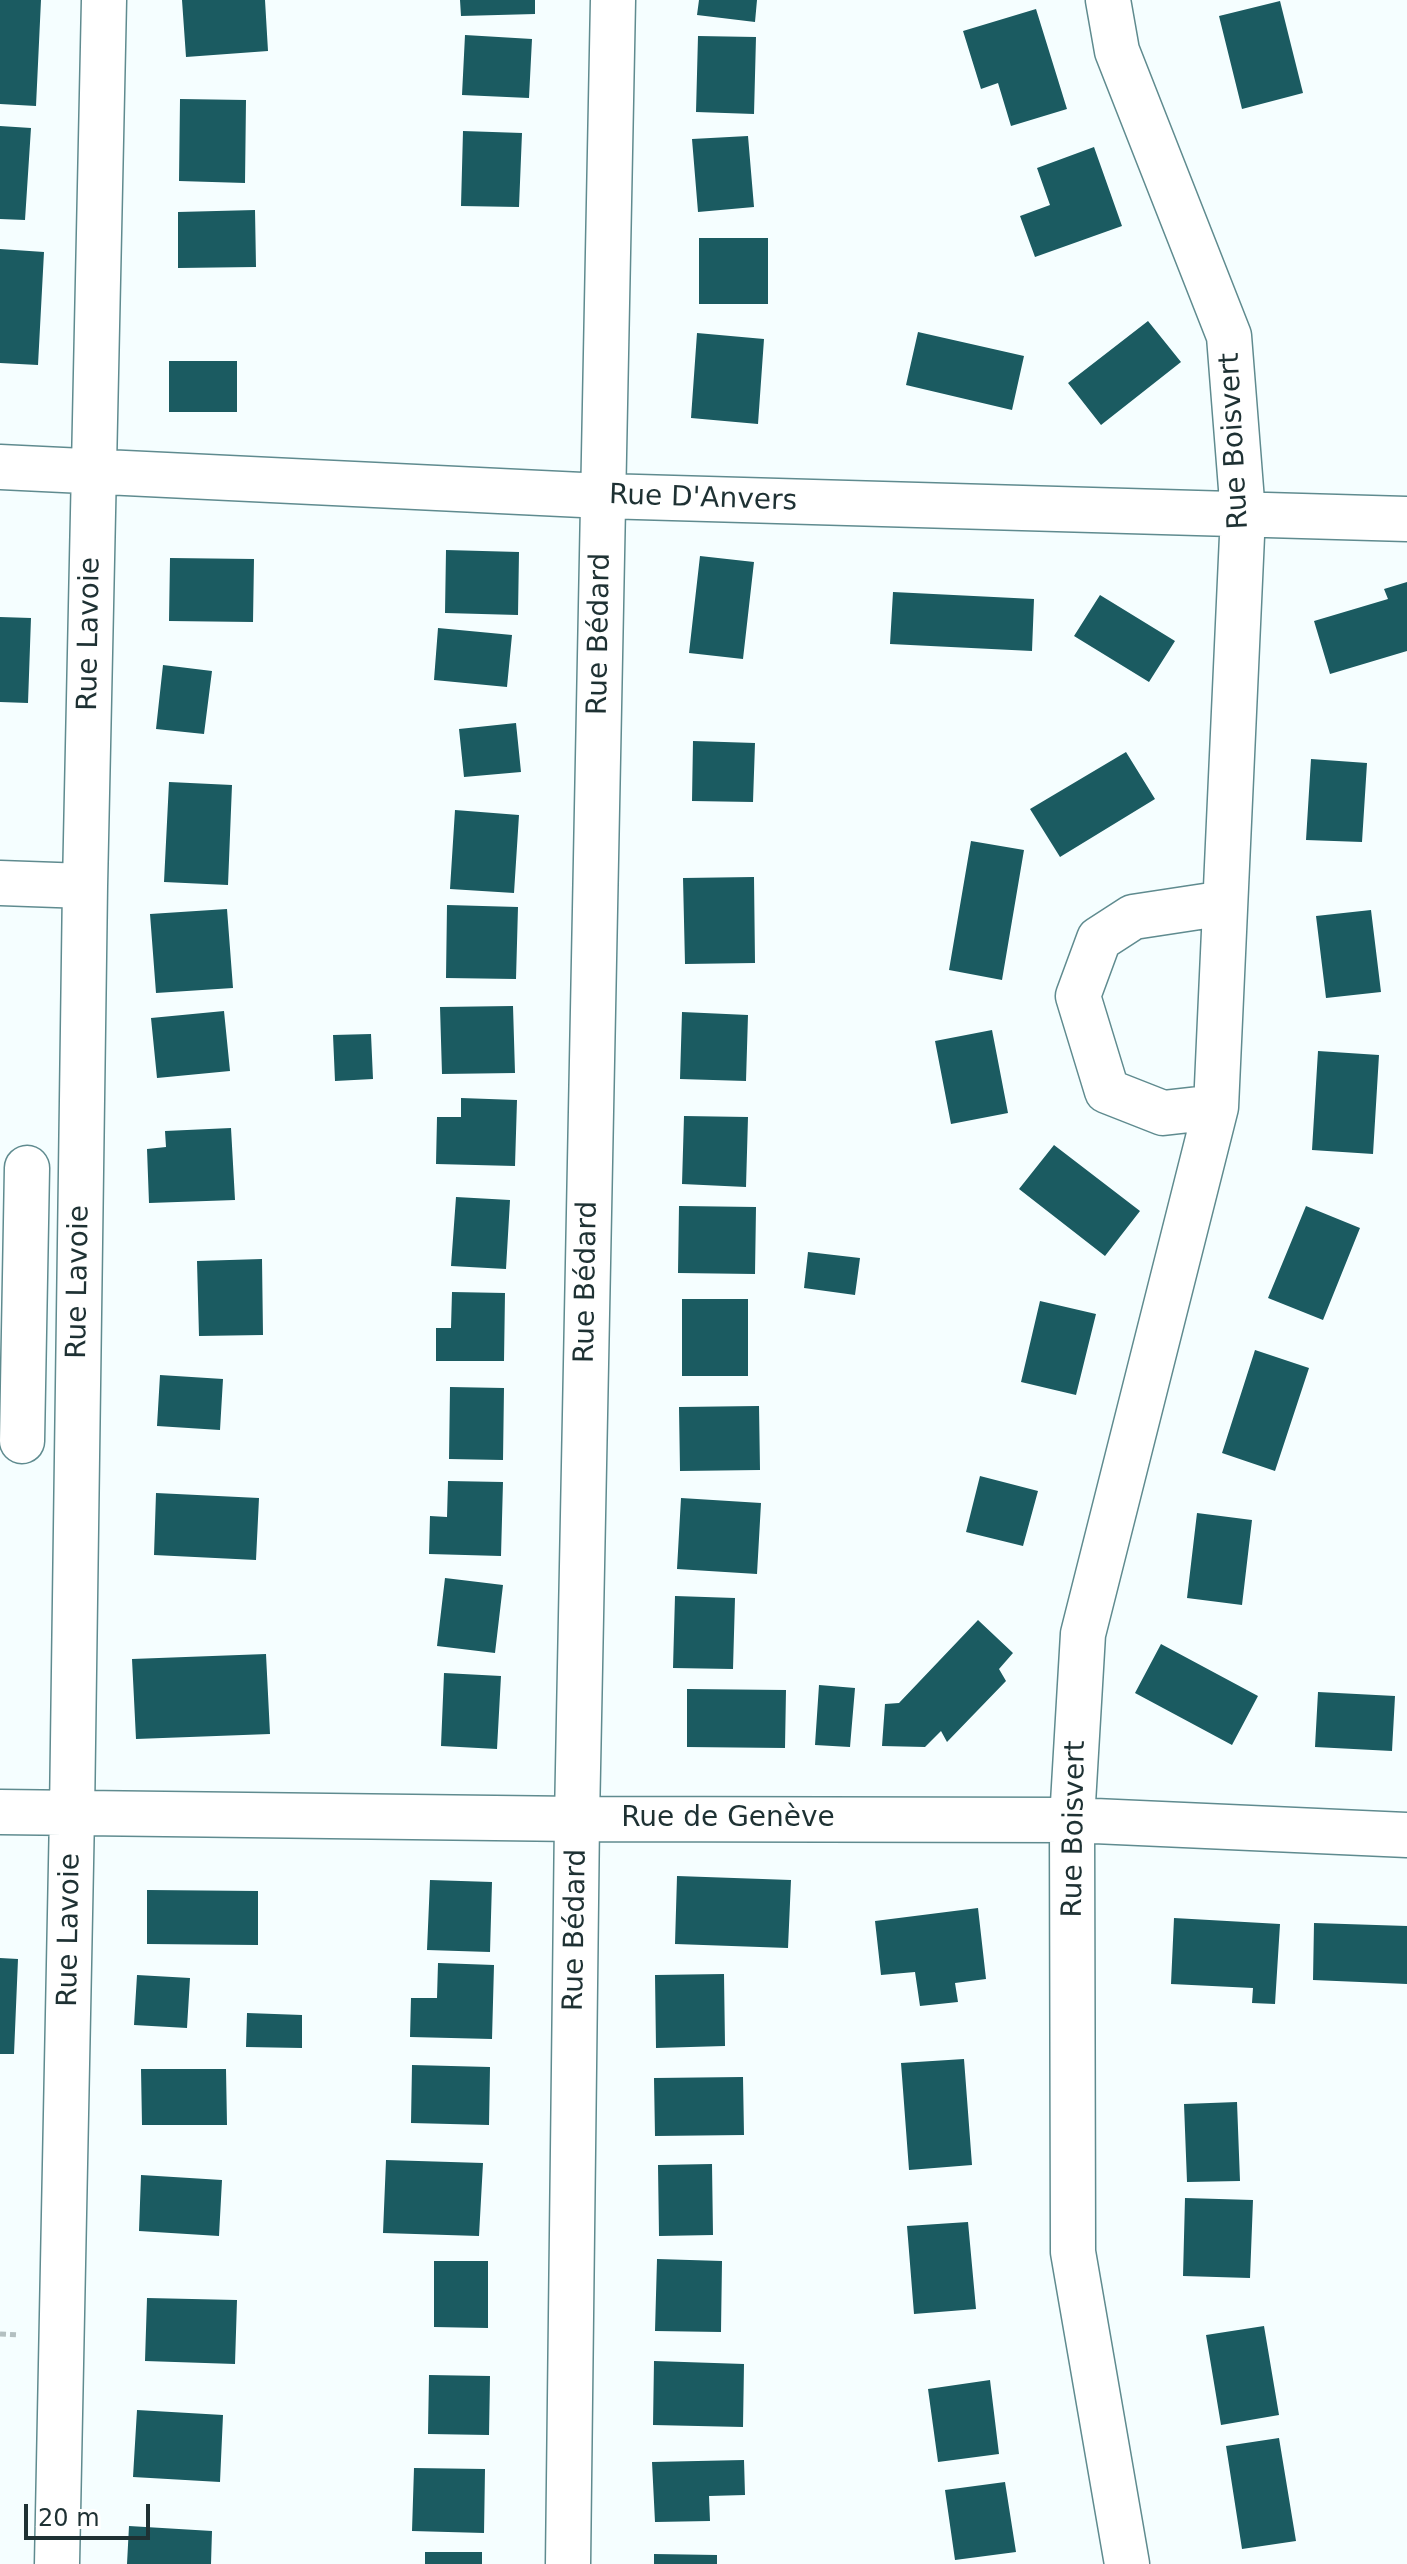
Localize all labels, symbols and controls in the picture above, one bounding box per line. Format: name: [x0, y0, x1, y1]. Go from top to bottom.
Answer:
street label: Rue Boisvert: [1214, 352, 1256, 530]
street label: Rue D'Anvers: [608, 479, 798, 519]
street label: Rue Bédard: [582, 553, 618, 715]
street label: Rue Lavoie: [72, 557, 108, 711]
street label: Rue Bédard: [569, 1201, 605, 1363]
street label: Rue Lavoie: [61, 1205, 97, 1359]
street label: Rue Boisvert: [1057, 1740, 1093, 1918]
street label: Rue de Genève: [621, 1802, 835, 1836]
street label: Rue Bédard: [558, 1849, 594, 2011]
street label: Rue Lavoie: [52, 1853, 88, 2007]
scale bar: [28, 2488, 154, 2538]
text: 20 m: [38, 2504, 100, 2532]

